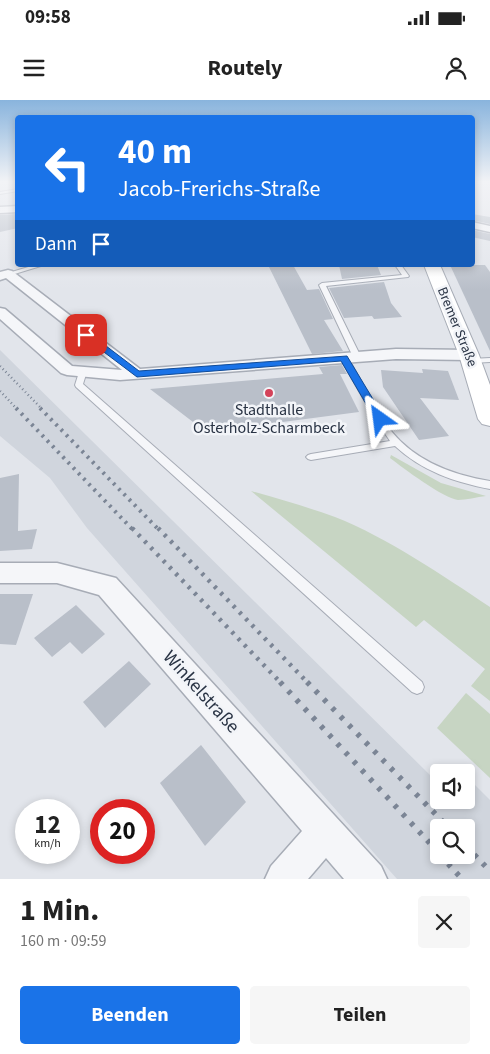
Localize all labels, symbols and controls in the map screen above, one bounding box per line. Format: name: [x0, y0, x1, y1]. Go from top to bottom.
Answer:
text: 09:58: [25, 4, 71, 31]
text: Routely: [207, 52, 283, 84]
icon: menu: [20, 54, 48, 82]
icon: person: [442, 54, 470, 82]
text: 40 m: [118, 127, 192, 177]
icon: left: [35, 135, 100, 200]
text: Jacob-Frerichs-Straße: [118, 173, 320, 205]
icon: arrive: [87, 230, 115, 258]
text: Dann: [35, 231, 77, 258]
street label: Bremer Straße: [432, 284, 482, 370]
pin: [65, 314, 107, 356]
icon: arrive: [72, 321, 100, 349]
marker: Stadthalle Osterholz-Scharmbeck: [263, 387, 275, 399]
position arrow: [353, 392, 405, 444]
place label: Stadthalle Osterholz-Scharmbeck: [193, 399, 345, 439]
street label: Winkelstraße: [156, 645, 246, 739]
map controls: [430, 764, 475, 864]
button: sound: [430, 764, 475, 809]
speed limit sign: 20: [90, 799, 155, 864]
text: 12: [34, 807, 61, 843]
button: search: [430, 819, 475, 864]
text: km/h: [34, 835, 61, 852]
text: 1 Min.: [20, 889, 99, 932]
button: close: [418, 896, 470, 948]
text: 160 m · 09:59: [20, 930, 107, 952]
button: Beenden: [20, 986, 240, 1044]
button: Teilen: [250, 986, 470, 1044]

